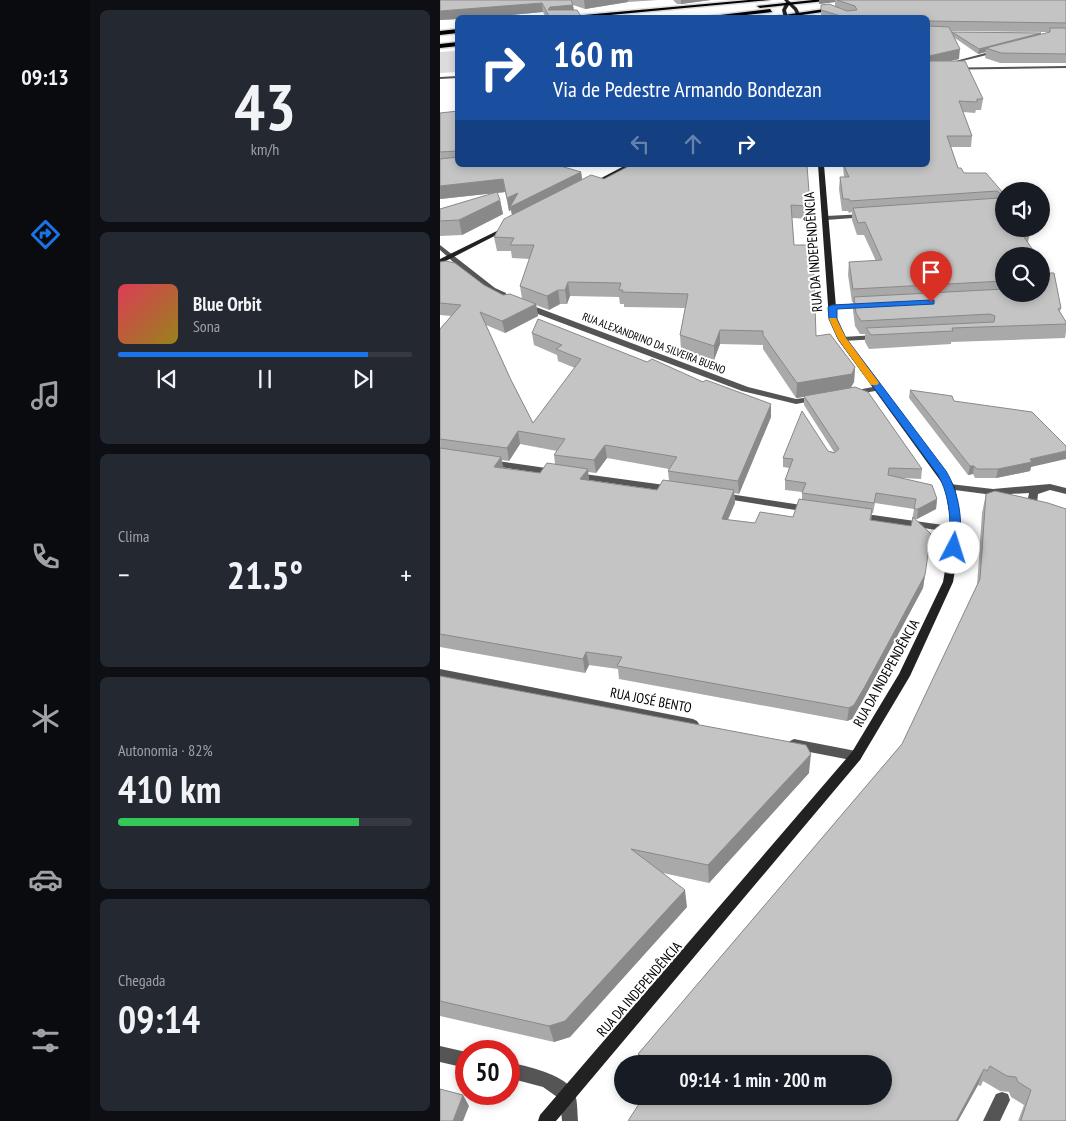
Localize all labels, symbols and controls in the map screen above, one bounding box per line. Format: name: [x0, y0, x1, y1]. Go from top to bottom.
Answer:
text: 160 m: [553, 31, 634, 77]
icon: right: [470, 35, 535, 100]
text: 09:13: [21, 63, 69, 91]
text: 43: [234, 64, 296, 148]
text: Via de Pedestre Armando Bondezan: [553, 75, 822, 103]
icon: left: [626, 130, 654, 158]
icon: ahead: [679, 130, 707, 158]
icon: right: [732, 130, 760, 158]
text: km/h: [251, 139, 279, 159]
map controls: [995, 182, 1050, 302]
button: sound: [995, 182, 1050, 237]
street label: RUA DA INDEPENDÊNCIA: [800, 191, 826, 313]
icon: directions: [28, 217, 63, 252]
button: search: [995, 247, 1050, 302]
pin: [910, 251, 952, 302]
icon: arrive: [917, 258, 945, 286]
text: Blue Orbit: [193, 292, 262, 316]
street label: RUA ALEXANDRINO DA SILVEIRA BUENO: [580, 309, 728, 377]
text: Sona: [193, 316, 220, 336]
icon: previous: [153, 365, 181, 393]
icon: pause: [251, 365, 279, 393]
icon: next: [349, 365, 377, 393]
icon: music: [28, 378, 63, 413]
position arrow: [927, 521, 979, 573]
text: Clima: [118, 526, 149, 546]
icon: phone: [28, 539, 63, 574]
text: 21.5°: [227, 550, 303, 599]
text: −: [118, 556, 130, 593]
text: +: [400, 556, 412, 593]
street label: RUA DA INDEPENDÊNCIA: [849, 616, 923, 730]
street label: RUA JOSÉ BENTO: [609, 683, 694, 717]
icon: climate: [28, 701, 63, 736]
text: Autonomia · 82%: [118, 740, 213, 760]
text: 410 km: [118, 764, 221, 813]
icon: car: [28, 862, 63, 897]
street label: RUA DA INDEPENDÊNCIA: [593, 937, 686, 1040]
text: Chegada: [118, 970, 166, 990]
text: 09:14: [118, 994, 200, 1043]
icon: filters: [28, 1023, 63, 1058]
speed limit sign: 50: [455, 1040, 520, 1105]
text: 09:14 · 1 min · 200 m: [680, 1068, 826, 1092]

